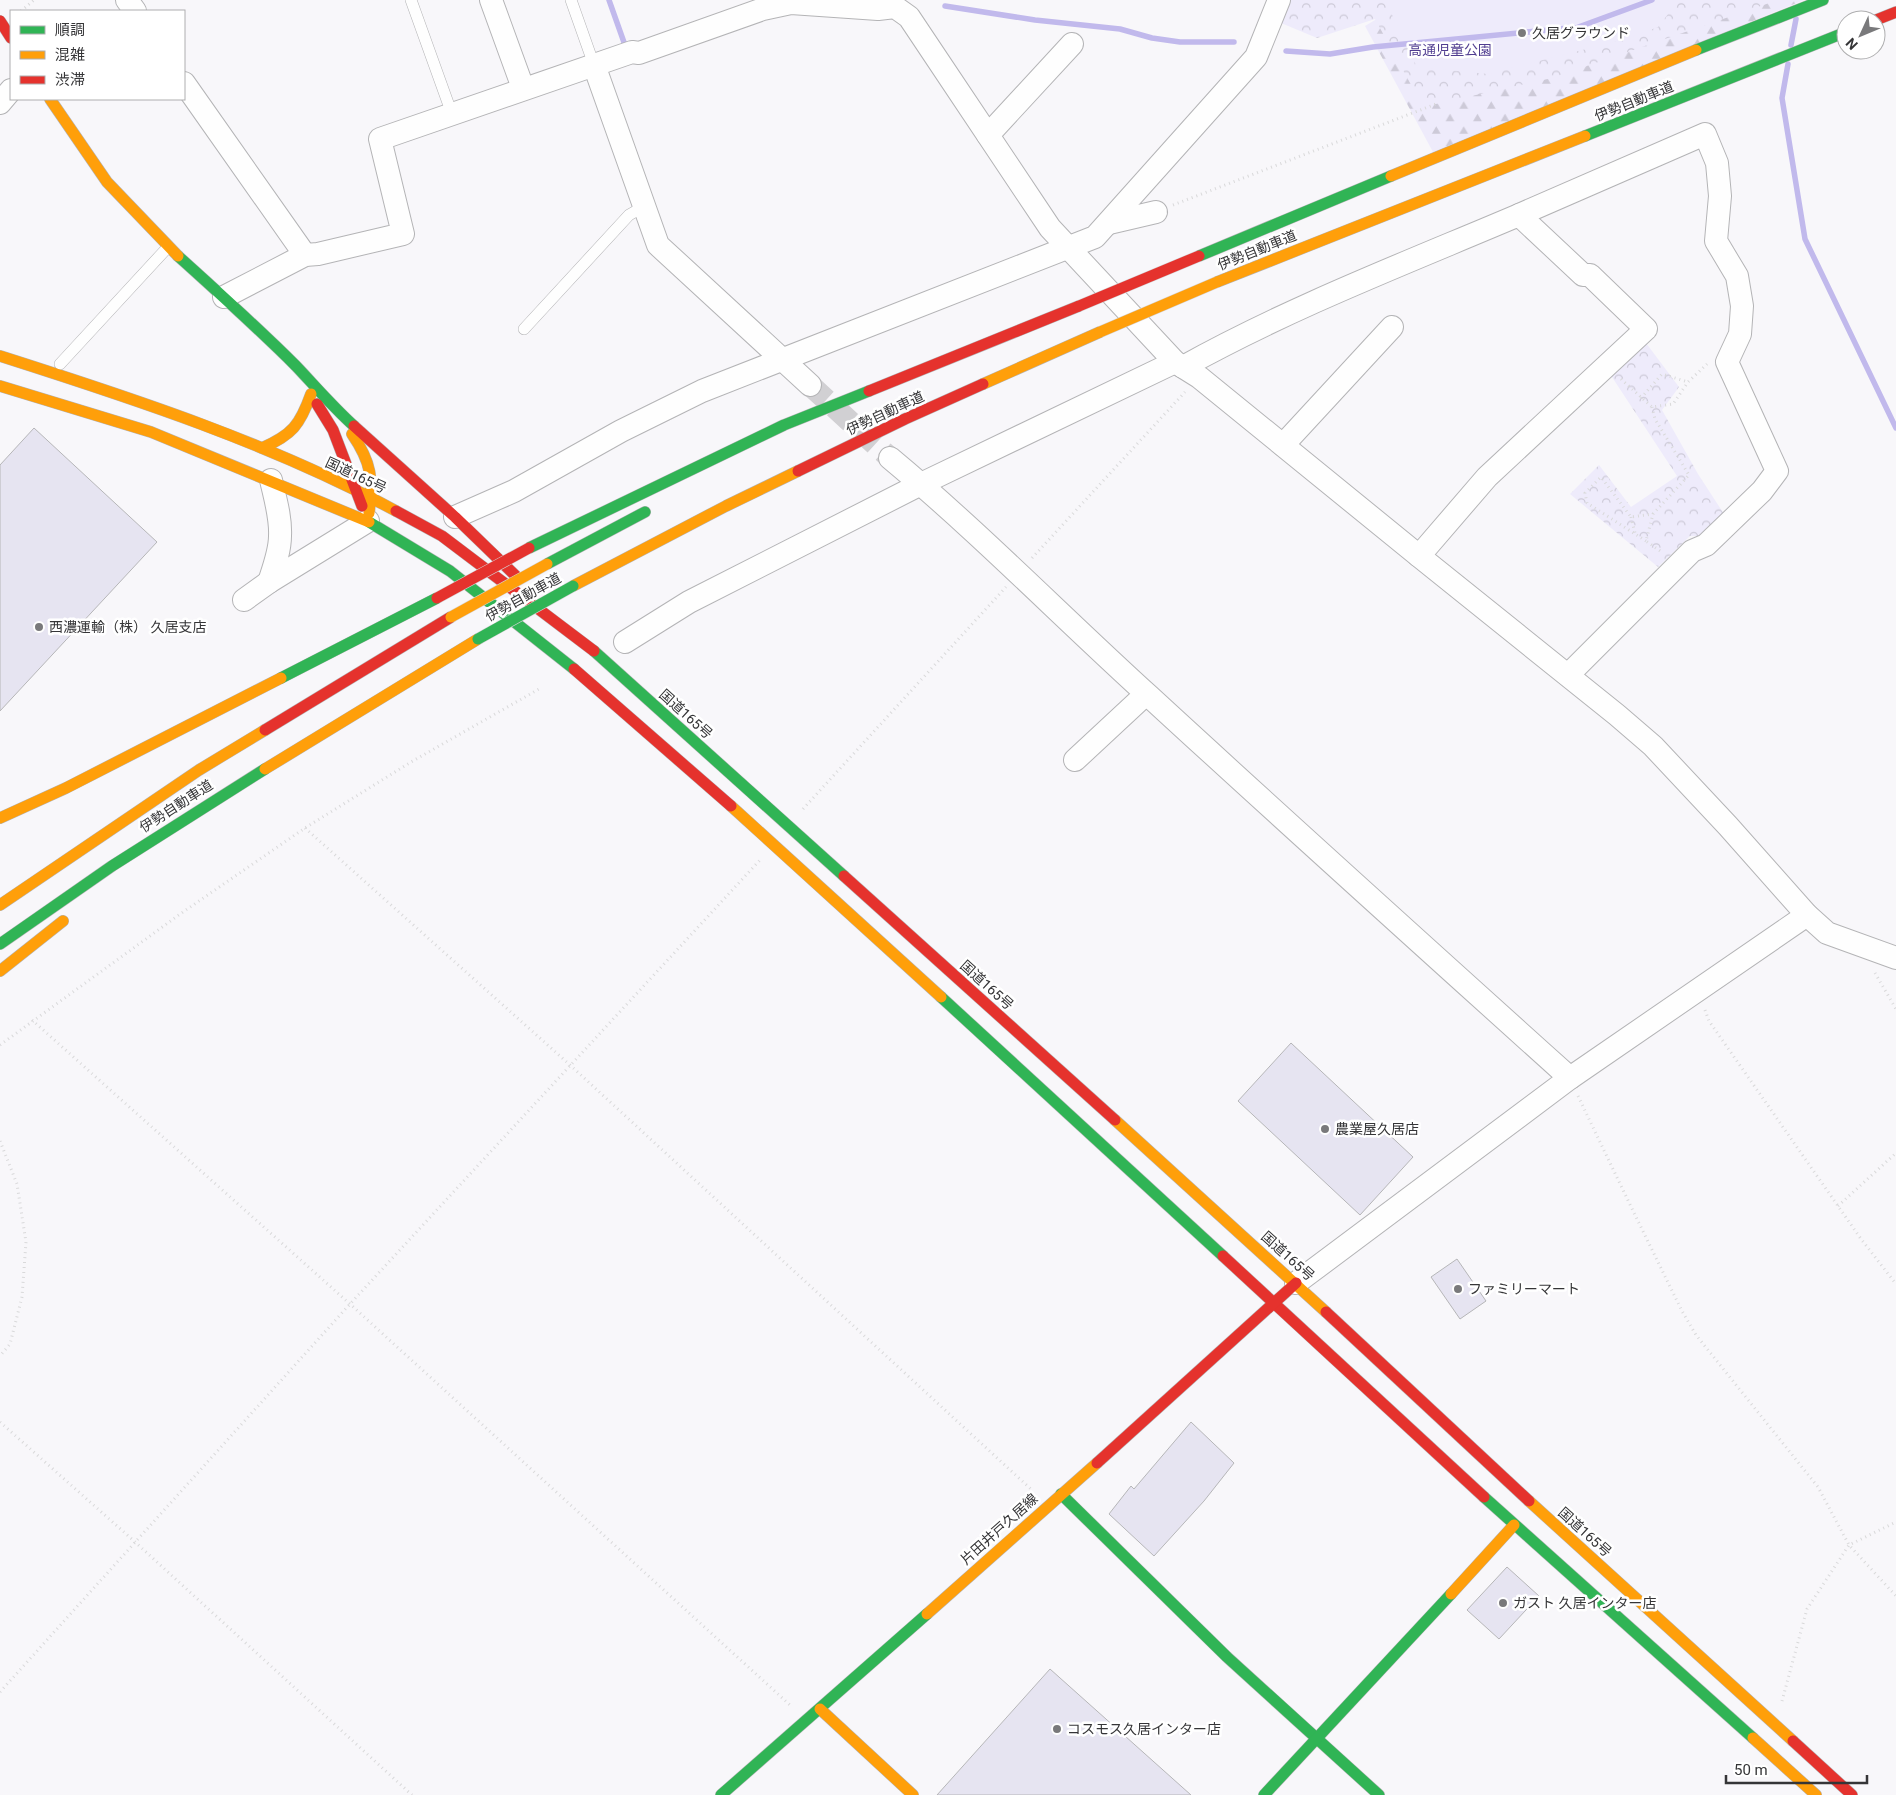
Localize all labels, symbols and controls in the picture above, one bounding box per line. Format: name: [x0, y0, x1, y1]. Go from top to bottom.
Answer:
legend: [10, 10, 185, 100]
north arrow: [1836, 10, 1886, 60]
text: 順調: [55, 21, 85, 39]
place label: 久居グラウンド: [1532, 25, 1630, 41]
marker: 久居グラウンド: [1516, 27, 1528, 39]
text: N: [1842, 35, 1861, 53]
park label: 高通児童公園: [1408, 42, 1492, 58]
text: 混雑: [55, 46, 85, 64]
text: 渋滞: [55, 71, 85, 89]
street label: 伊勢自動車道: [1592, 78, 1676, 124]
street label: 伊勢自動車道: [1215, 227, 1299, 273]
street label: 伊勢自動車道: [844, 388, 926, 438]
street label: 国道165号: [323, 454, 389, 496]
street label: 伊勢自動車道: [482, 570, 564, 624]
place label: 西濃運輸（株） 久居支店: [49, 619, 206, 635]
marker: 西濃運輸（株） 久居支店: [33, 621, 45, 633]
street label: 国道165号: [656, 686, 716, 742]
street label: 伊勢自動車道: [136, 776, 216, 836]
street label: 国道165号: [957, 957, 1017, 1013]
place label: 農業屋久居店: [1335, 1121, 1419, 1137]
marker: 農業屋久居店: [1319, 1123, 1331, 1135]
street label: 国道165号: [1258, 1228, 1318, 1284]
place label: ファミリーマート: [1468, 1281, 1580, 1297]
marker: ファミリーマート: [1452, 1283, 1464, 1295]
street label: 片田井戸久居線: [957, 1490, 1041, 1568]
street label: 国道165号: [1555, 1504, 1615, 1560]
place label: ガスト 久居インター店: [1513, 1595, 1656, 1611]
marker: ガスト 久居インター店: [1497, 1597, 1509, 1609]
place label: コスモス久居インター店: [1067, 1721, 1221, 1737]
marker: コスモス久居インター店: [1051, 1723, 1063, 1735]
scale bar: [1726, 1752, 1867, 1784]
text: 50 m: [1734, 1761, 1768, 1779]

